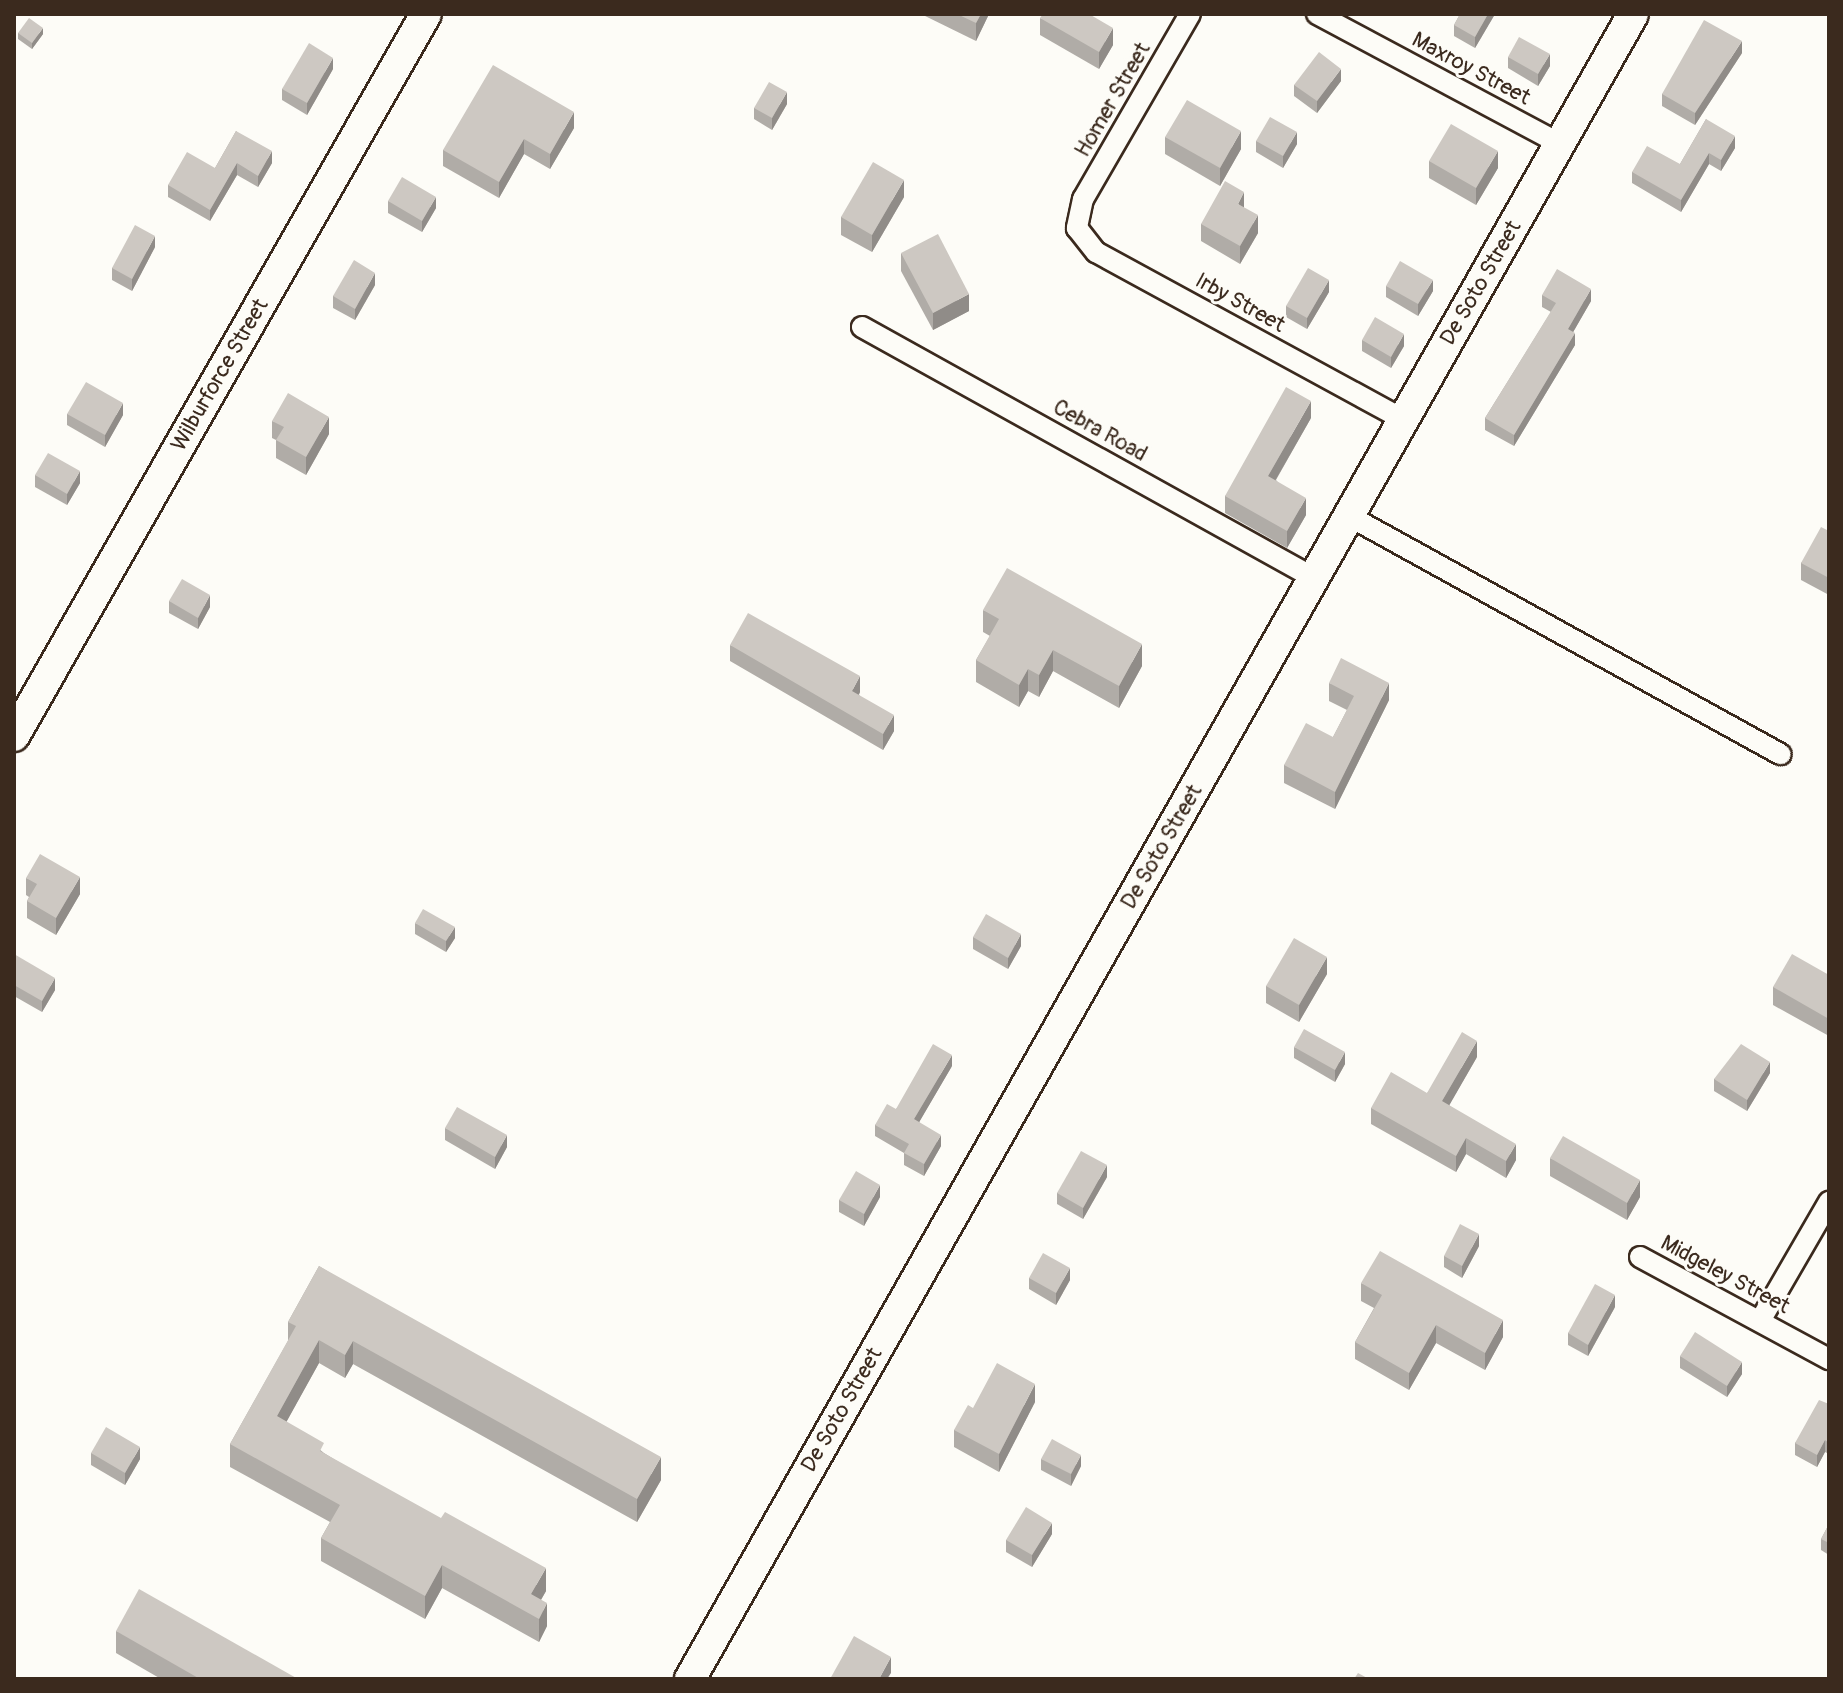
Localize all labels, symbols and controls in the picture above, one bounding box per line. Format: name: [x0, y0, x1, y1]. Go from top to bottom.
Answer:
street label: Maxroy Street: [1407, 27, 1535, 111]
street label: Homer Street: [1070, 38, 1156, 162]
street label: De Soto Street: [1435, 216, 1527, 350]
street label: Irby Street: [1190, 268, 1290, 338]
street label: Wilburforce Street: [166, 294, 274, 456]
street label: Cebra Road: [1048, 394, 1152, 468]
street label: De Soto Street: [1116, 780, 1208, 914]
street label: Midgeley Street: [1656, 1230, 1794, 1320]
street label: De Soto Street: [796, 1343, 888, 1477]

